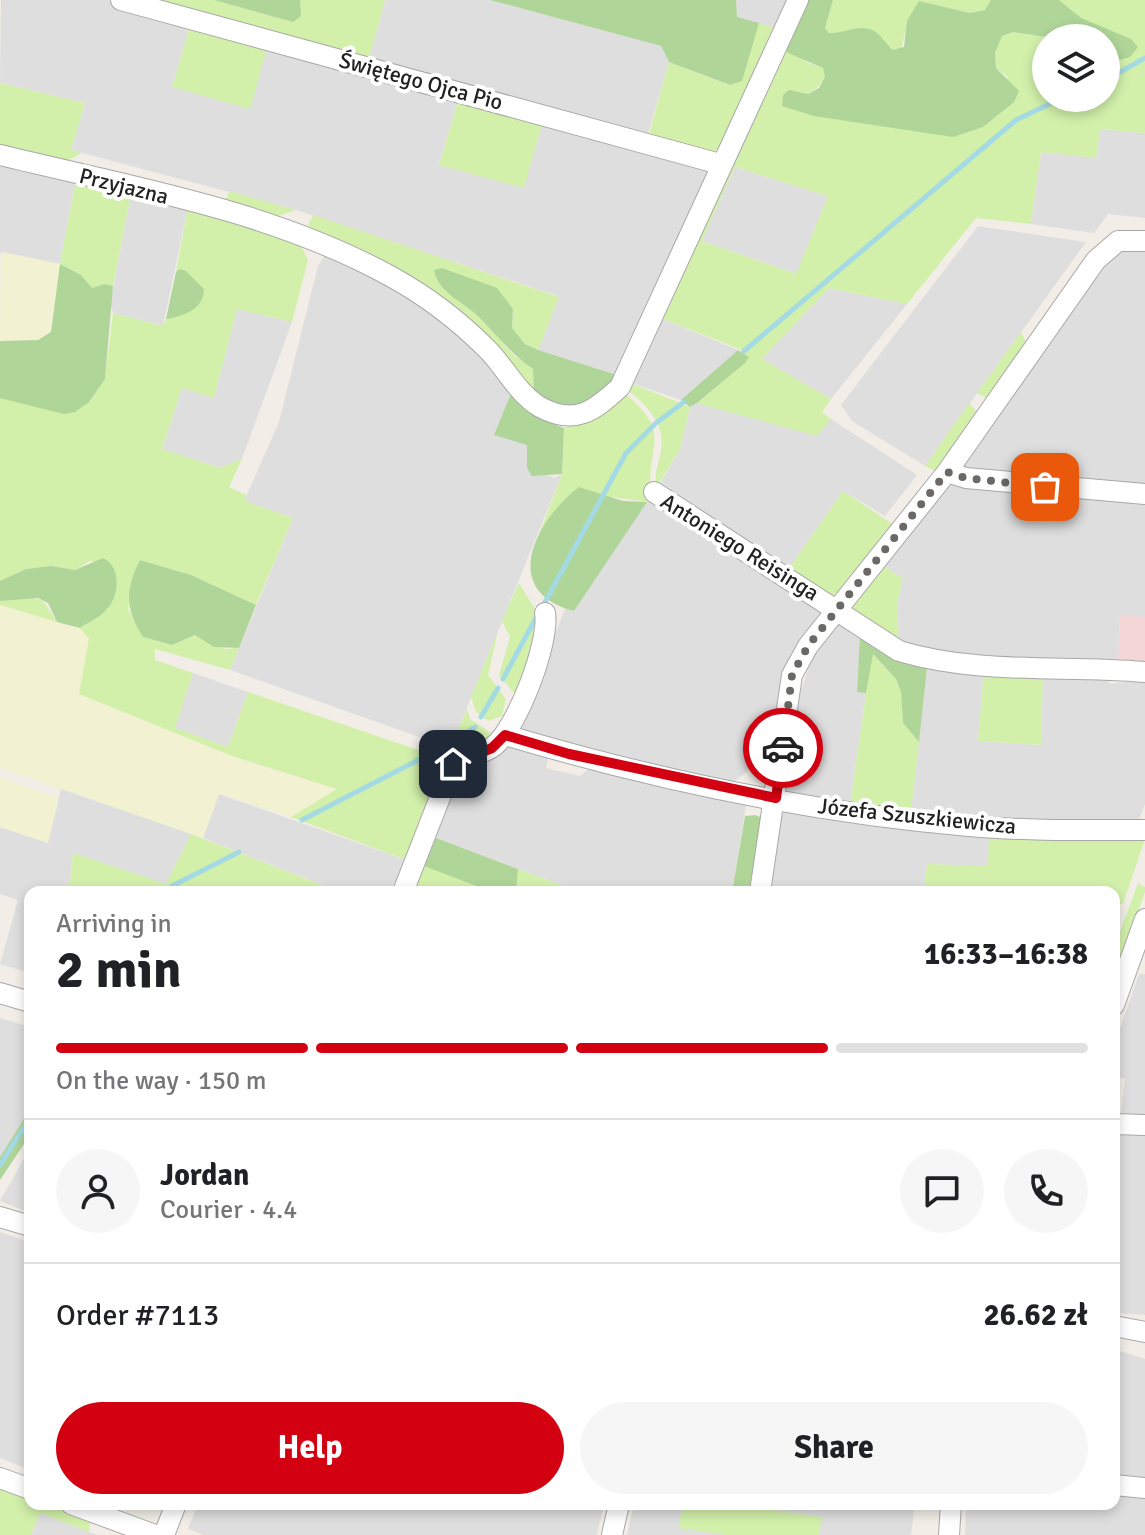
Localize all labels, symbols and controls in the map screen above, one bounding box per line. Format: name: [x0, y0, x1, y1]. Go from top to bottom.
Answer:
map controls: [1032, 24, 1120, 112]
button: layers: [1032, 24, 1120, 112]
street label: Świętego Ojca Pio: [336, 46, 506, 116]
street label: Przyjazna: [77, 162, 171, 210]
pin: [1011, 453, 1079, 521]
icon: bag: [1023, 465, 1067, 509]
street label: Antoniego Reisinga: [656, 487, 824, 607]
courier: [743, 708, 823, 788]
icon: car: [761, 726, 805, 770]
pin: [419, 730, 487, 798]
icon: home: [431, 742, 475, 786]
street label: Józefa Szuszkiewicza: [816, 792, 1018, 840]
text: Arriving in: [56, 908, 172, 940]
text: 16:33–16:38: [924, 936, 1088, 973]
text: 2 min: [56, 938, 182, 1002]
text: On the way · 150 m: [56, 1065, 266, 1097]
button: person: [56, 1149, 140, 1233]
button: chat: [900, 1149, 984, 1233]
button: phone: [1004, 1149, 1088, 1233]
text: Jordan: [160, 1157, 249, 1194]
text: Courier · 4.4: [160, 1194, 297, 1226]
text: Order #7113: [56, 1297, 219, 1334]
text: 26.62 zł: [984, 1297, 1088, 1334]
button: Help: [56, 1402, 564, 1494]
button: Share: [580, 1402, 1088, 1494]

